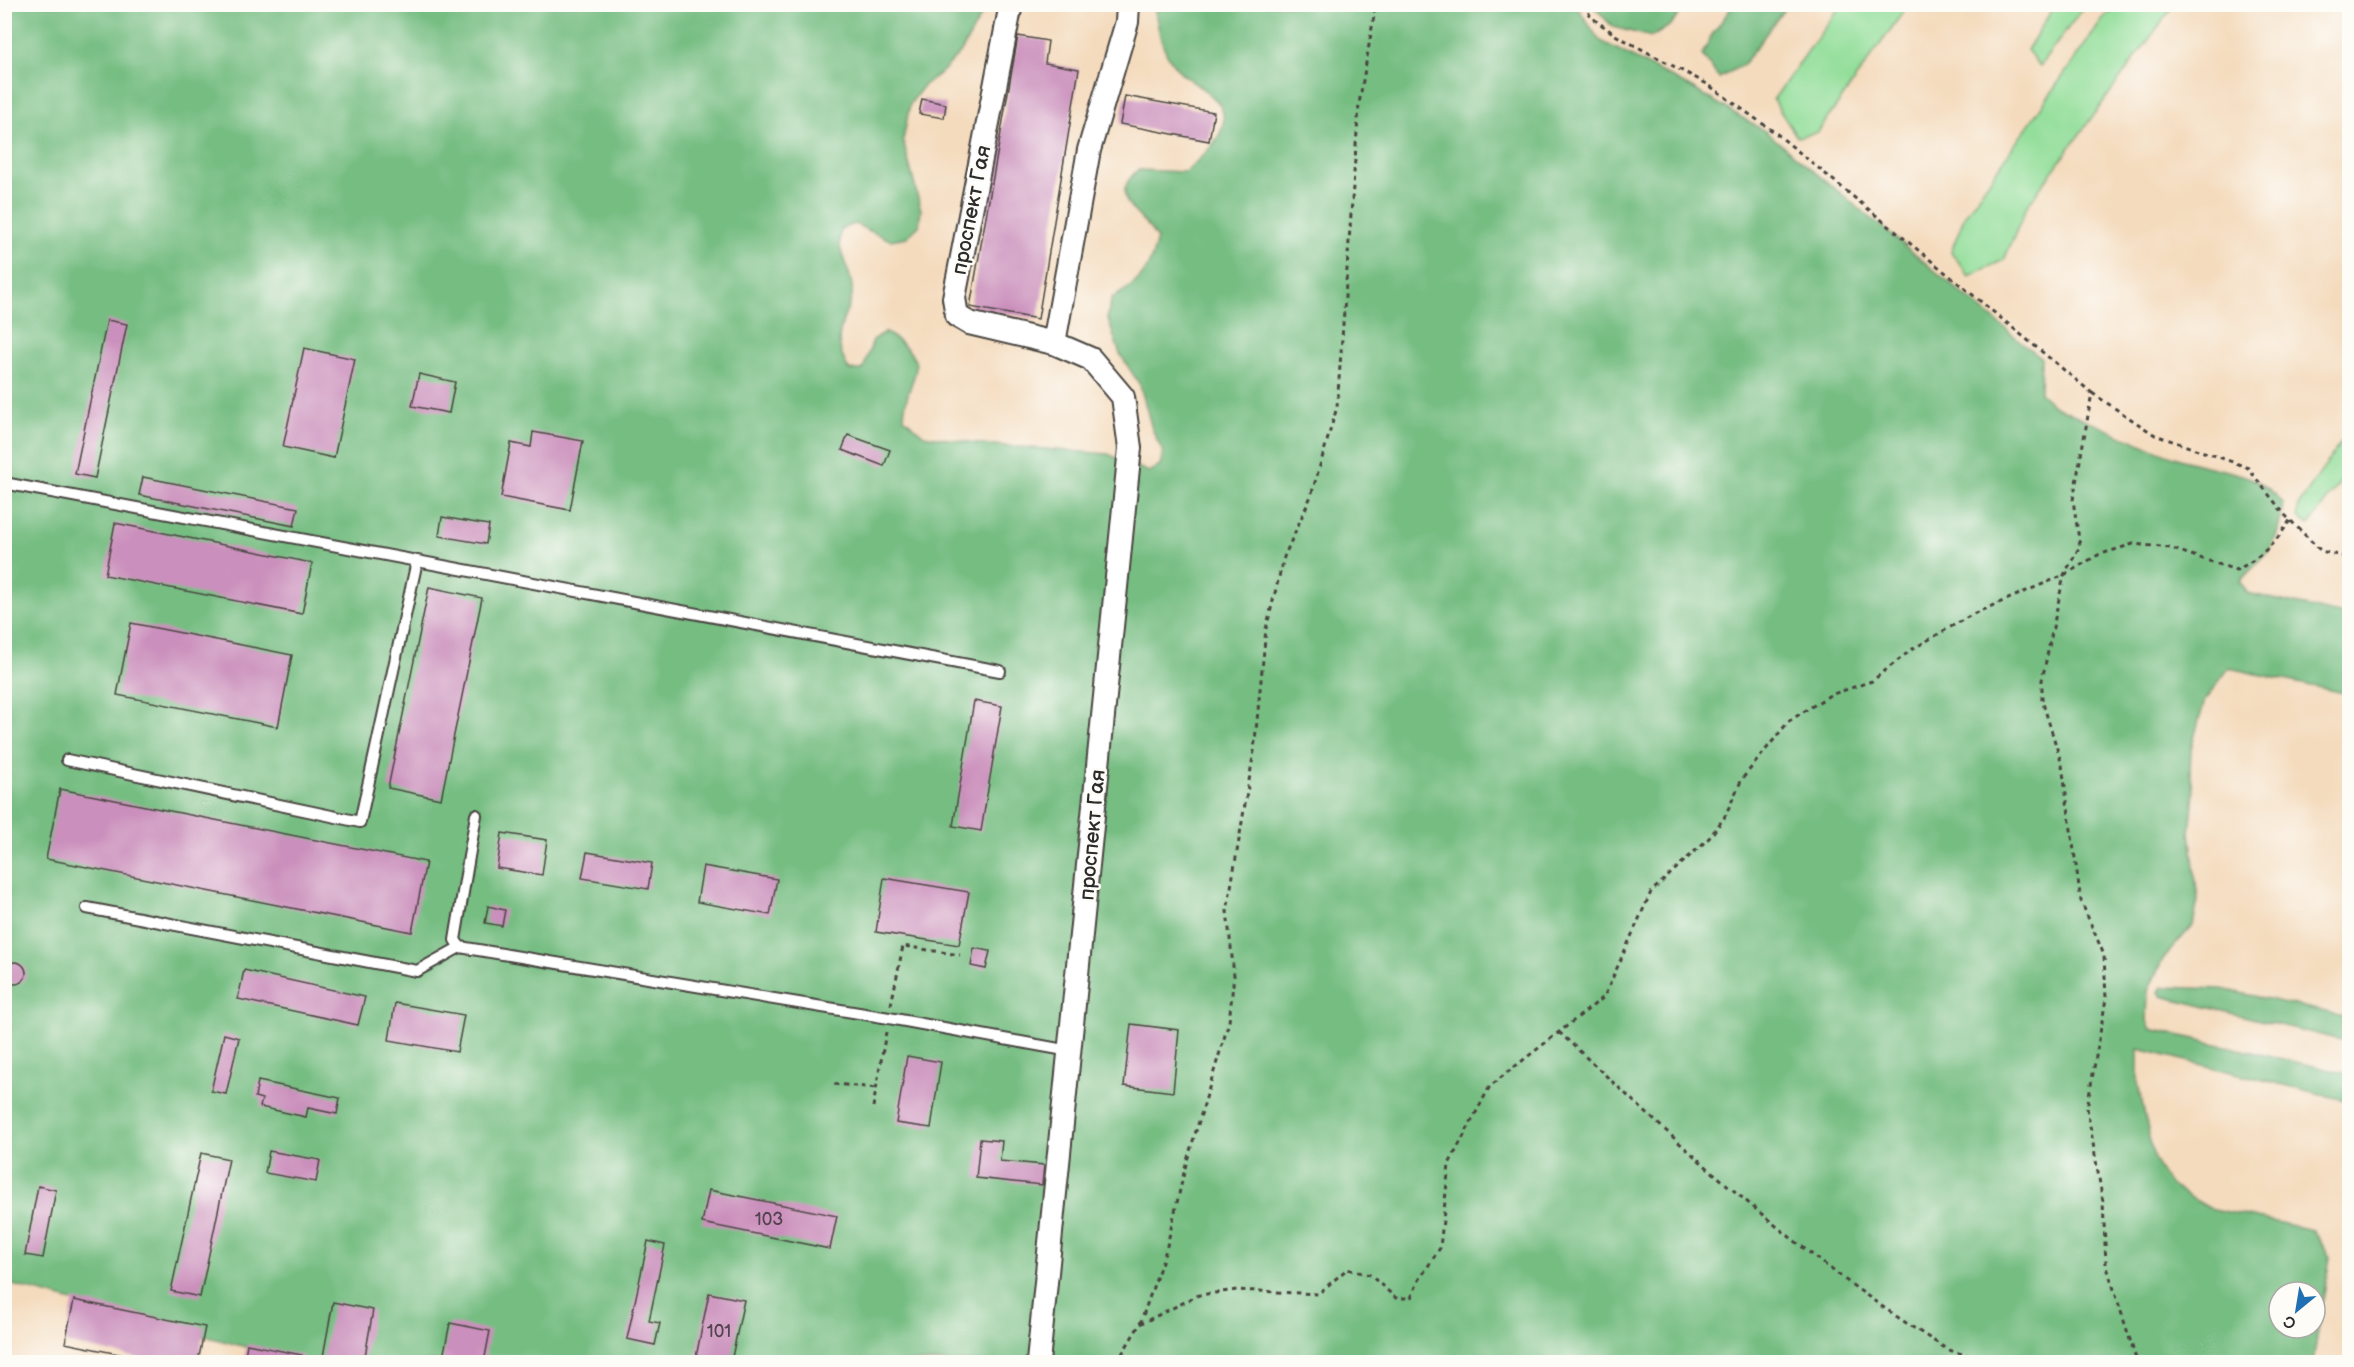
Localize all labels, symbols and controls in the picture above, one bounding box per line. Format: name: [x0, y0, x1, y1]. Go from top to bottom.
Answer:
street label: проспект Гая: [947, 143, 996, 277]
street label: проспект Гая: [1074, 769, 1111, 902]
house number: 103: [755, 1209, 783, 1230]
north arrow: [2267, 1280, 2327, 1340]
text: С: [2281, 1311, 2300, 1333]
house number: 101: [707, 1321, 731, 1342]

